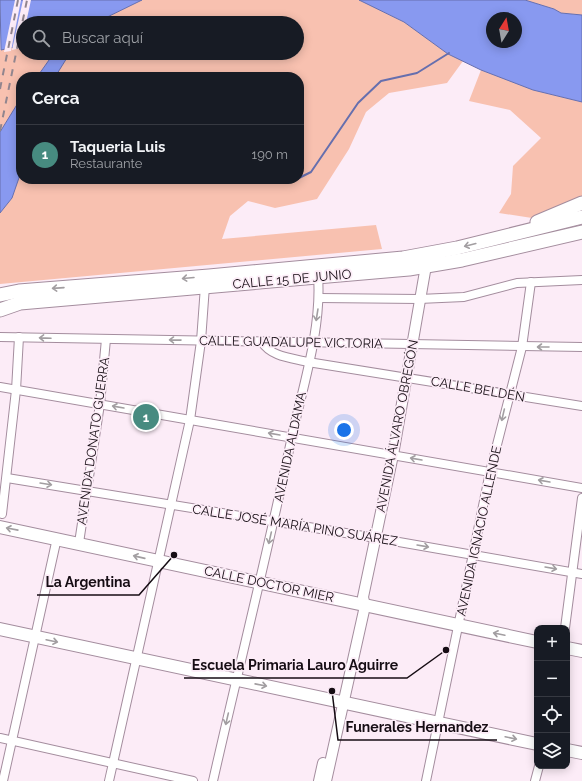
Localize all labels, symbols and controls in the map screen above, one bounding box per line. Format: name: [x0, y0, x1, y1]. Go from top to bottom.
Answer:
north arrow: [486, 12, 522, 48]
search box: [16, 16, 304, 60]
icon: search: [30, 27, 52, 49]
text: Buscar aquí: [62, 29, 143, 47]
text: Cerca: [32, 88, 80, 108]
text: Taqueria Luis: [70, 138, 165, 156]
text: 1: [42, 147, 48, 162]
text: 190 m: [252, 147, 288, 162]
text: Restaurante: [70, 156, 142, 171]
one-way arrow: [463, 241, 476, 249]
street label: CALLE 15 DE JUNIO: [232, 266, 352, 292]
one-way arrow: [182, 274, 195, 281]
one-way arrow: [52, 285, 65, 292]
one-way arrow: [312, 308, 320, 321]
street label: CALLE GUADALUPE VICTORIA: [199, 333, 383, 351]
one-way arrow: [39, 334, 52, 342]
one-way arrow: [169, 337, 182, 344]
street label: AVENIDA ÁLVARO OBREGÓN: [373, 338, 421, 514]
one-way arrow: [537, 343, 550, 351]
street label: AVENIDA DONATO GUERRA: [74, 356, 112, 526]
street label: CALLE BELDÉN: [430, 373, 526, 405]
street label: AVENIDA ALDAMA: [271, 390, 309, 504]
pin: 1: [133, 402, 159, 432]
one-way arrow: [112, 403, 125, 411]
one-way arrow: [499, 409, 507, 422]
your location: [334, 420, 354, 440]
one-way arrow: [267, 430, 280, 438]
street label: AVENIDA IGNACIO ALLENDE: [454, 444, 504, 617]
one-way arrow: [409, 454, 422, 462]
one-way arrow: [537, 477, 550, 485]
one-way arrow: [39, 480, 52, 488]
street label: CALLE JOSÉ MARÍA PINO SUÁREZ: [191, 501, 399, 549]
one-way arrow: [6, 525, 19, 533]
one-way arrow: [266, 531, 274, 544]
one-way arrow: [416, 542, 429, 550]
one-way arrow: [133, 553, 146, 560]
street label: CALLE DOCTOR MIER: [203, 563, 335, 605]
one-way arrow: [544, 564, 557, 572]
callout: La Argentina: [37, 569, 139, 595]
text: La Argentina: [45, 574, 131, 590]
map controls: [534, 625, 570, 769]
button: +: [534, 625, 570, 661]
one-way arrow: [493, 629, 506, 637]
one-way arrow: [45, 638, 58, 646]
callout: Escuela Primaria Lauro Aguirre: [184, 652, 407, 678]
text: Escuela Primaria Lauro Aguirre: [192, 657, 399, 673]
button: −: [534, 661, 570, 697]
one-way arrow: [254, 682, 267, 690]
button: locate: [534, 697, 570, 733]
one-way arrow: [223, 712, 231, 725]
callout: Funerales Hernandez: [338, 714, 497, 740]
text: Funerales Hernandez: [345, 719, 489, 735]
button: layers: [534, 733, 570, 769]
one-way arrow: [505, 735, 518, 743]

